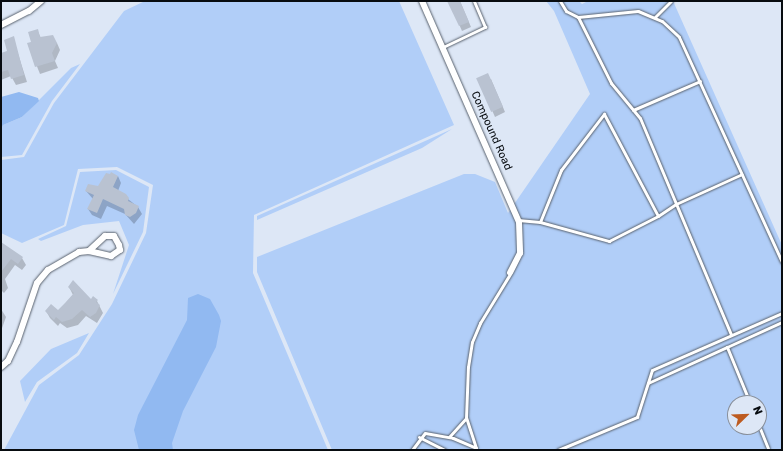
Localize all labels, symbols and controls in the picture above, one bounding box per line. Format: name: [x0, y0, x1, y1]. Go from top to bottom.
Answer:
street label: Compound Road: [468, 90, 514, 172]
north arrow: [727, 395, 767, 435]
text: N: [750, 404, 765, 417]

